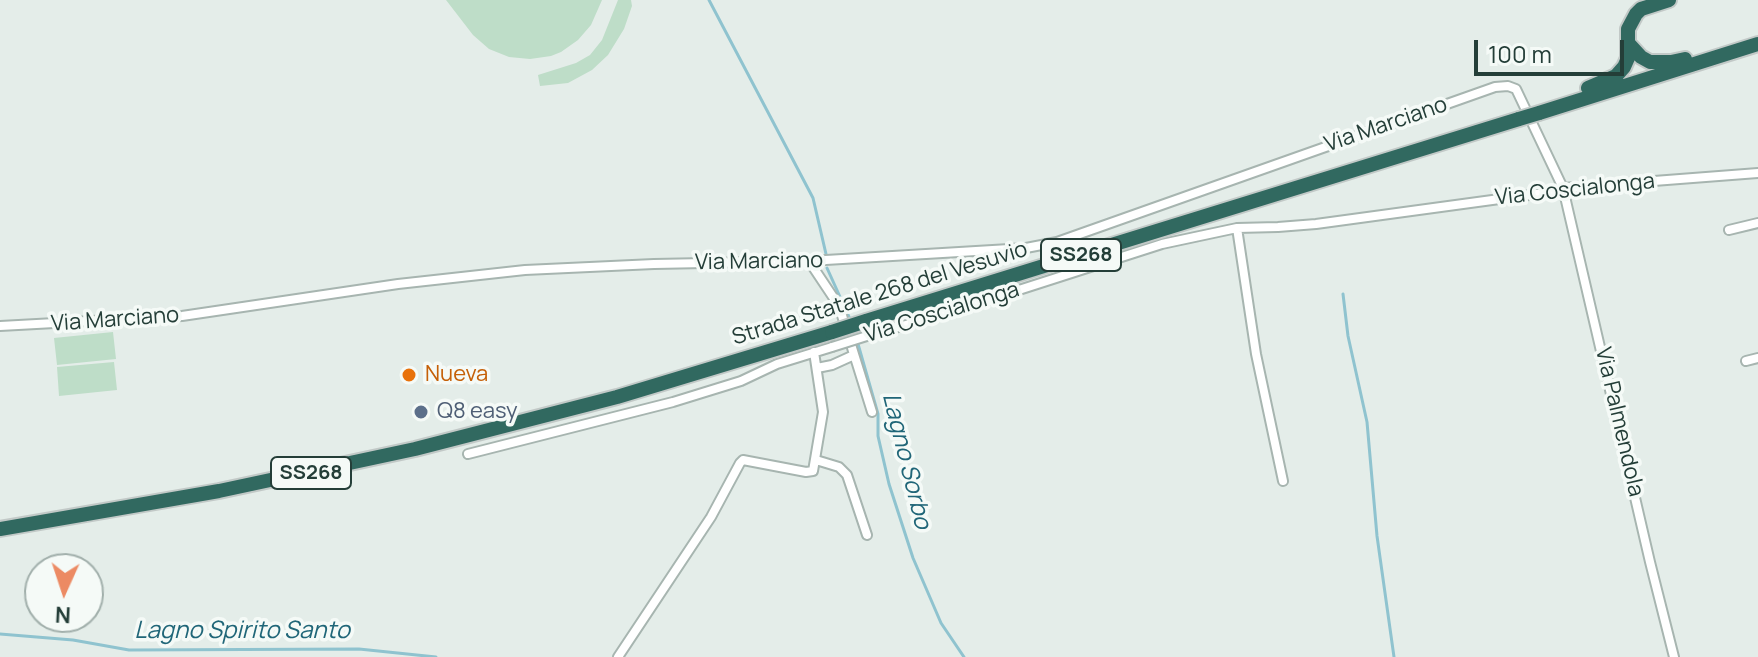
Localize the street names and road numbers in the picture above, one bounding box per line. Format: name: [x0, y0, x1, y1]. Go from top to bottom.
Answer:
street label: Via Marciano: [1321, 92, 1451, 158]
street label: Via Coscialonga: [1494, 168, 1656, 212]
street label: Strada Statale 268 del Vesuvio: [729, 236, 1031, 352]
road number: SS268: [1041, 239, 1121, 271]
street label: Via Marciano: [695, 248, 823, 276]
street label: Via Coscialonga: [861, 277, 1023, 349]
street label: Via Marciano: [50, 302, 180, 338]
street label: Via Palmendola: [1589, 345, 1649, 499]
road number: SS268: [271, 457, 351, 489]

